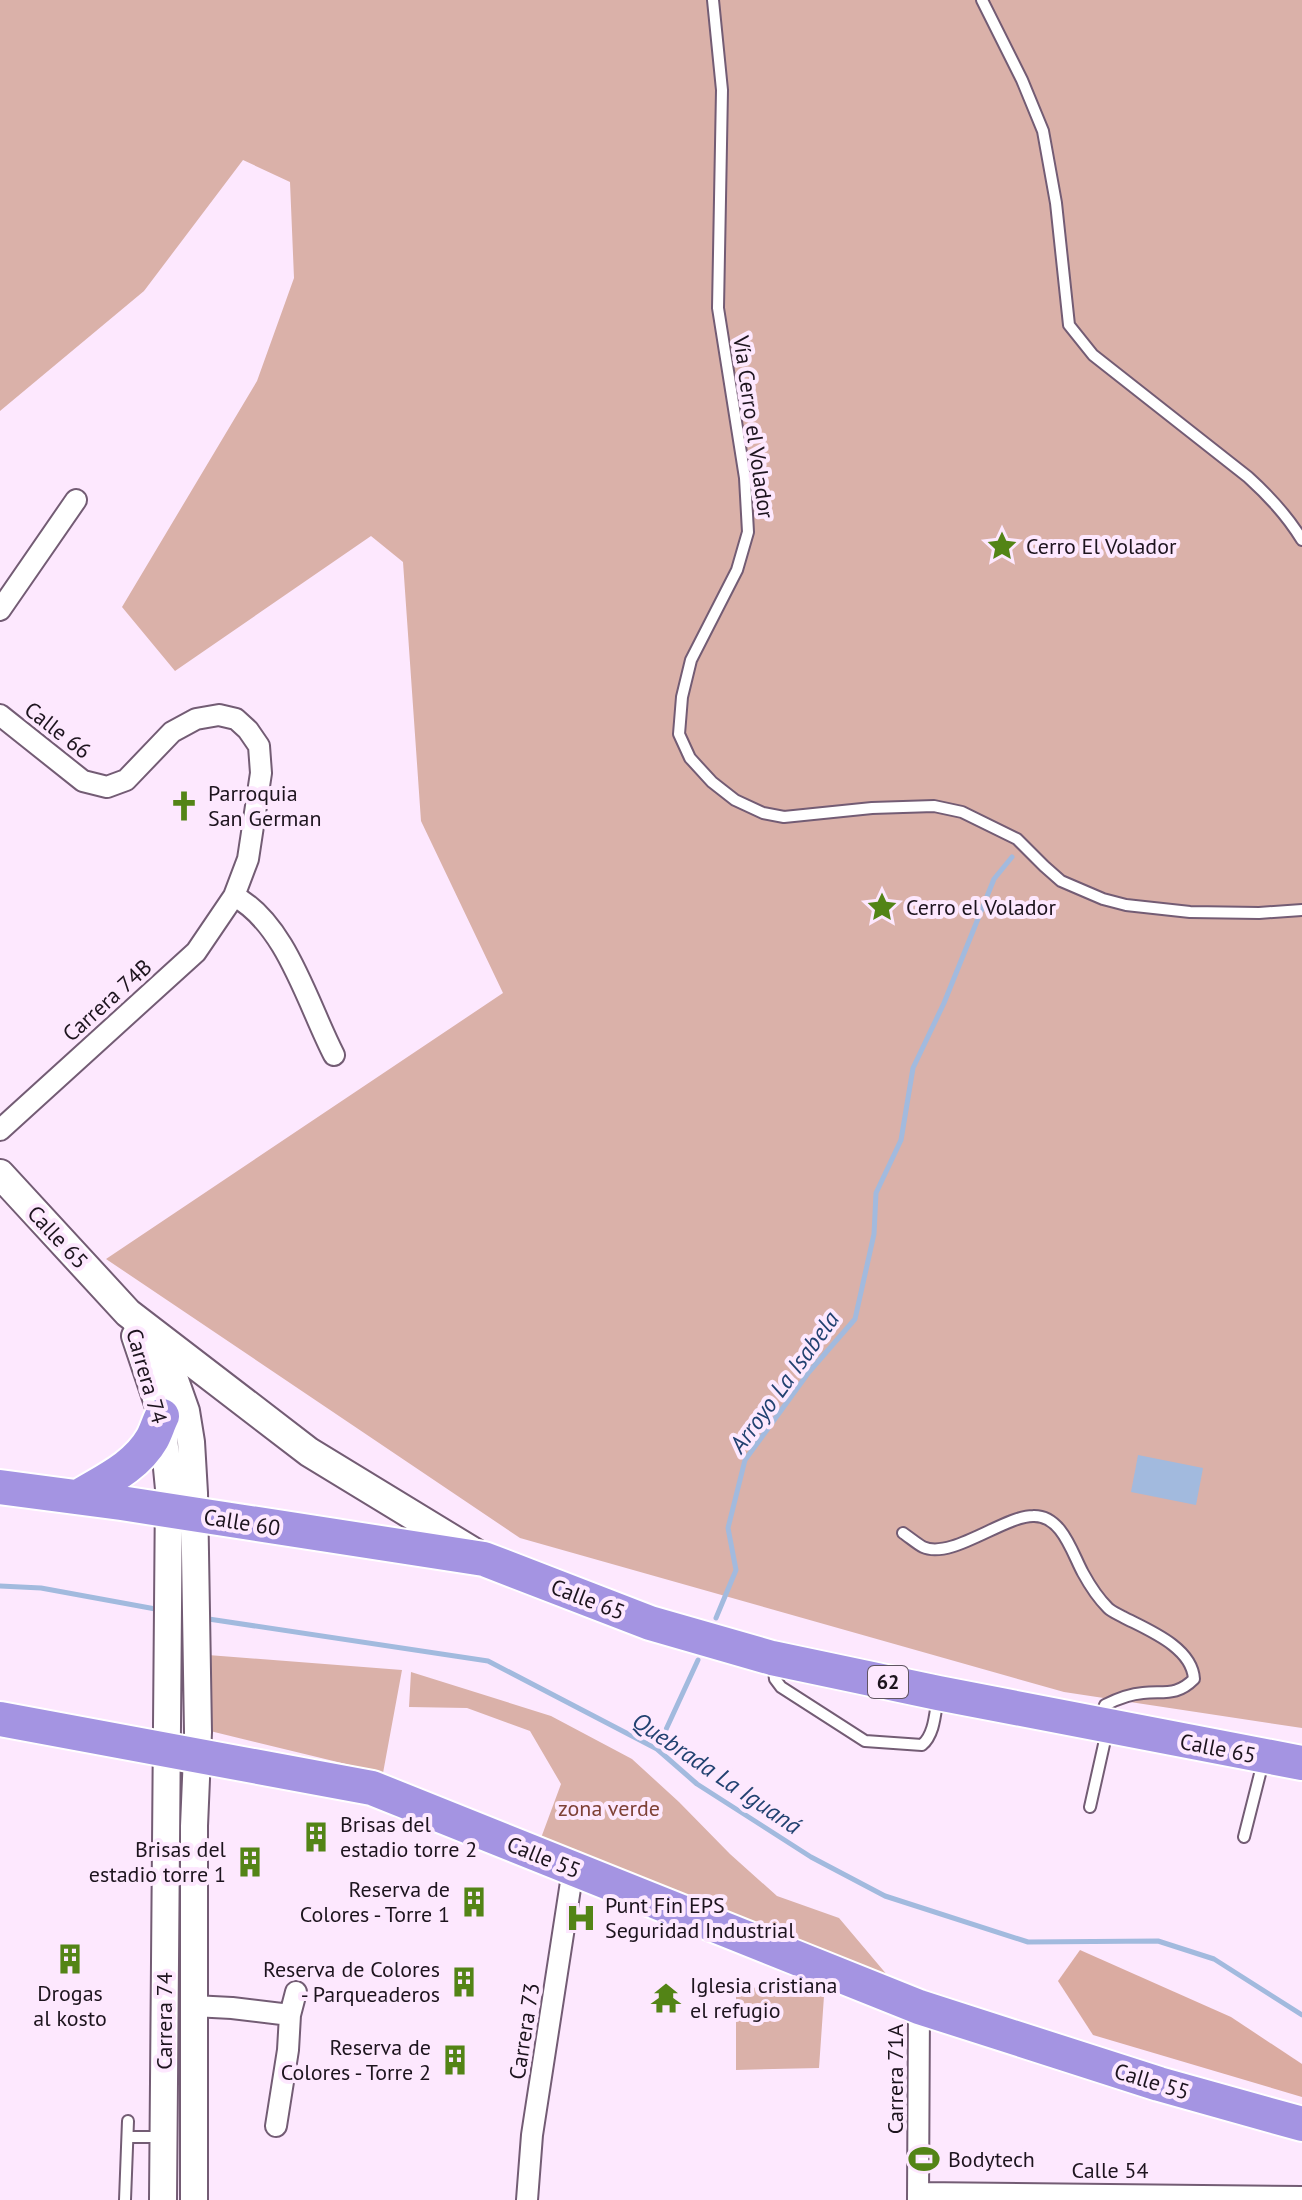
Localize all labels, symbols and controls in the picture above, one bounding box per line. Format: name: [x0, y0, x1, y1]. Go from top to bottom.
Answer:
street label: Vía Cerro el Volador: [727, 333, 781, 521]
place icon: Cerro El Volador: [985, 529, 1019, 563]
place label: Cerro El Volador: [1026, 532, 1177, 560]
street label: Calle 66: [19, 695, 97, 765]
place label: Parroquia San German: [208, 779, 321, 832]
church icon: Parroquia San German: [167, 789, 201, 823]
place icon: Cerro el Volador: [865, 890, 899, 924]
place label: Cerro el Volador: [906, 893, 1056, 921]
street label: Carrera 74B: [57, 953, 157, 1047]
street label: Calle 65: [22, 1199, 94, 1275]
water label: Arroyo La Isabela: [722, 1305, 846, 1460]
street label: Carrera 74: [120, 1325, 174, 1427]
street label: Calle 60: [202, 1502, 282, 1542]
street label: Calle 65: [547, 1572, 629, 1626]
road number: 62: [868, 1666, 908, 1698]
water label: Quebrada La Iguaná: [627, 1705, 808, 1841]
street label: Calle 65: [1178, 1727, 1258, 1769]
park label: zona verde: [558, 1794, 660, 1822]
place label: Brisas del estadio torre 2: [340, 1810, 477, 1863]
building icon: Brisas del estadio torre 2: [299, 1820, 333, 1854]
street label: Calle 55: [503, 1830, 585, 1884]
place label: Brisas del estadio torre 1: [89, 1835, 227, 1888]
building icon: Brisas del estadio torre 1: [233, 1845, 267, 1879]
place label: Reserva de Colores - Torre 1: [300, 1875, 450, 1928]
building icon: Reserva de Colores - Torre 1: [457, 1885, 491, 1919]
place label: Punt Fin EPS Seguridad Industrial: [605, 1891, 795, 1944]
hospital icon: Punt Fin EPS Seguridad Industrial: [564, 1901, 598, 1935]
building icon: Drogas al kosto: [53, 1942, 87, 1976]
place label: Reserva de Colores - Parqueaderos: [263, 1955, 440, 2008]
building icon: Reserva de Colores - Parqueaderos: [447, 1965, 481, 1999]
place label: Iglesia cristiana el refugio: [690, 1971, 838, 2024]
street label: Carrera 74: [150, 1972, 178, 2070]
place label: Drogas al kosto: [33, 1979, 107, 2032]
street label: Carrera 73: [503, 1981, 545, 2081]
temple icon: Iglesia cristiana el refugio: [649, 1981, 683, 2015]
street label: Carrera 71A: [881, 2024, 909, 2134]
place label: Reserva de Colores - Torre 2: [281, 2033, 431, 2086]
building icon: Reserva de Colores - Torre 2: [438, 2043, 472, 2077]
street label: Calle 55: [1111, 2056, 1193, 2106]
sports icon: Bodytech: [907, 2142, 941, 2176]
place label: Bodytech: [948, 2145, 1035, 2173]
street label: Calle 54: [1072, 2156, 1148, 2184]

